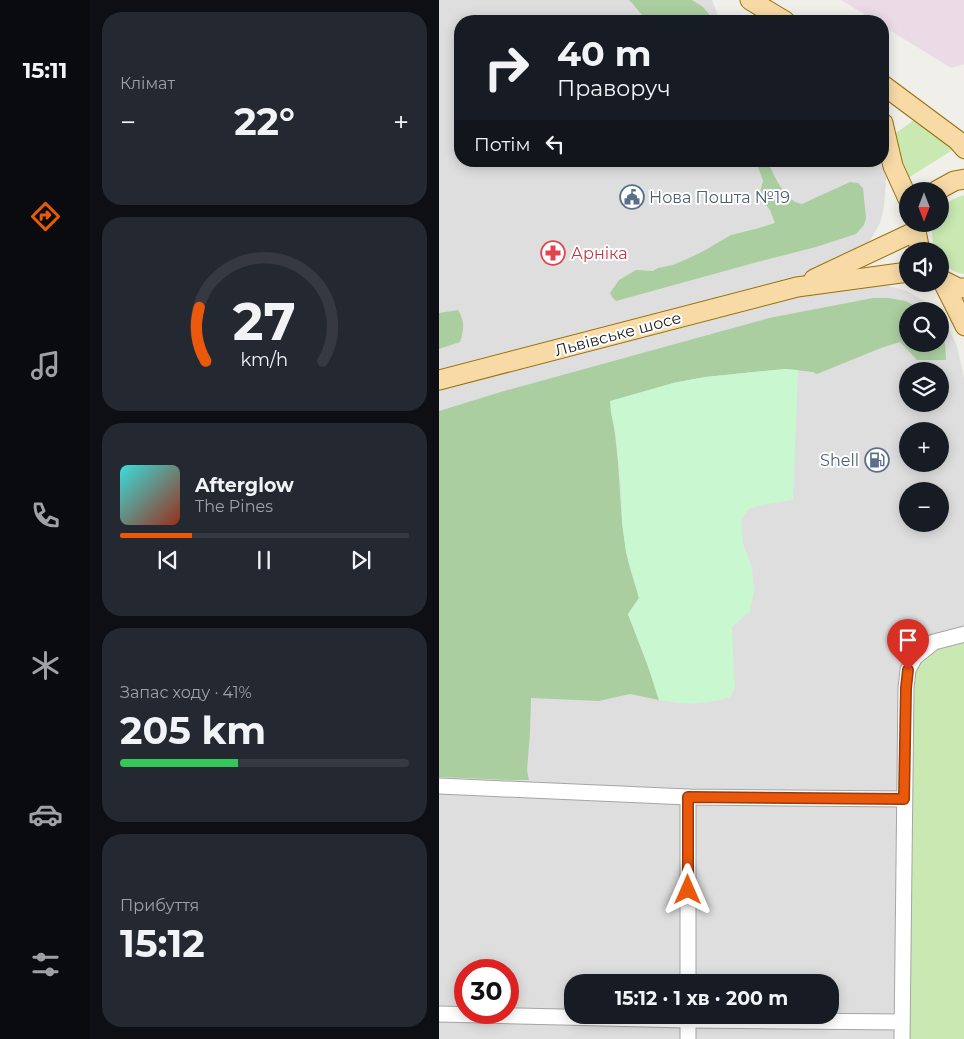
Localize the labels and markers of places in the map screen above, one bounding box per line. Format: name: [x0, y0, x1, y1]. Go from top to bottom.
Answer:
public building icon: Нова Пошта №19: [619, 184, 645, 210]
place label: Нова Пошта №19: [649, 188, 790, 207]
pharmacy icon: Арніка: [540, 240, 566, 266]
place label: Арніка: [571, 244, 628, 263]
fuel station icon: Shell: [864, 447, 890, 473]
place label: Shell: [820, 451, 859, 470]
pin: [887, 619, 929, 670]

